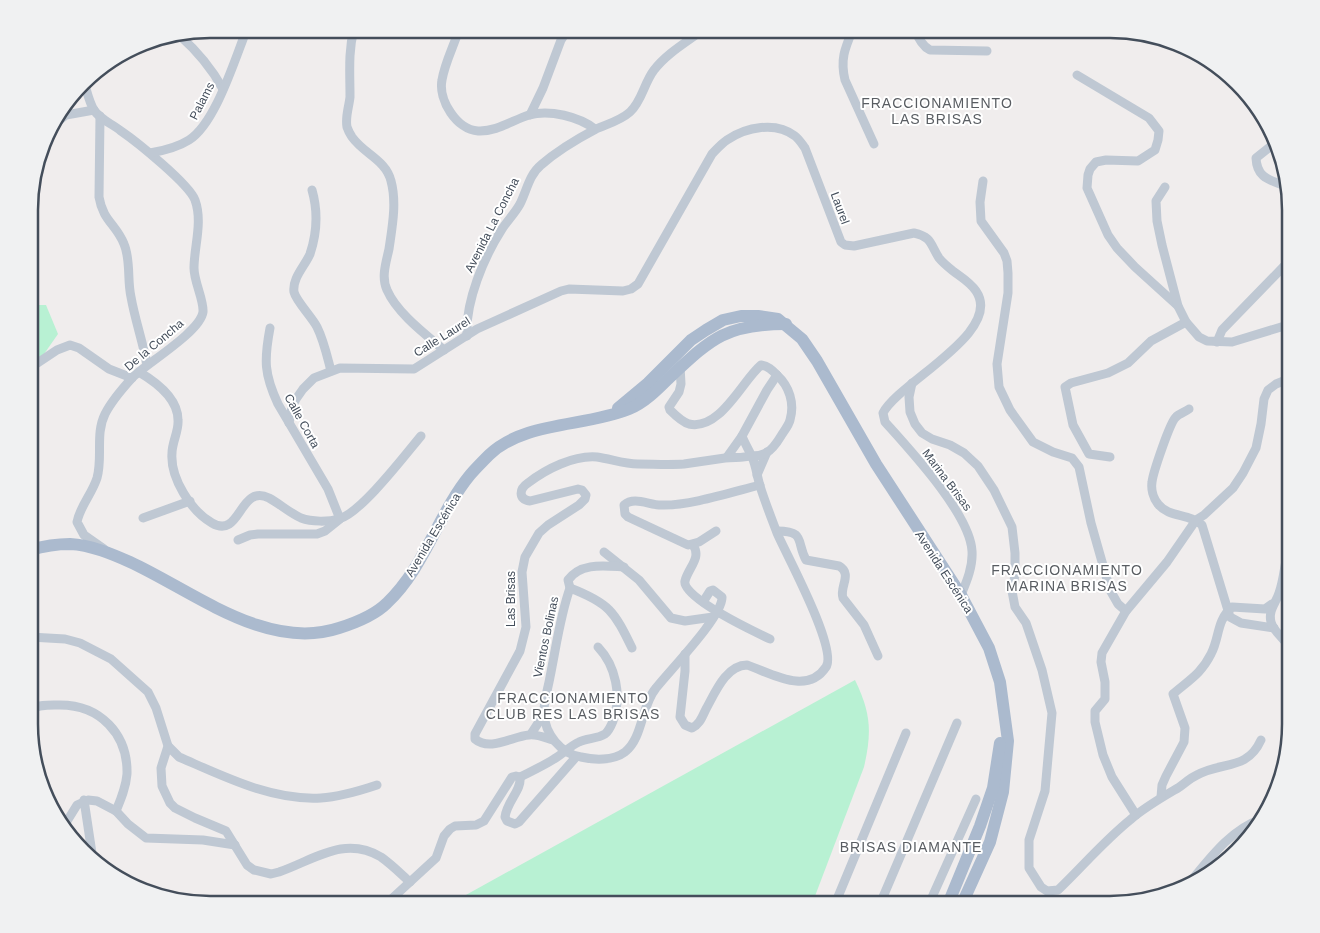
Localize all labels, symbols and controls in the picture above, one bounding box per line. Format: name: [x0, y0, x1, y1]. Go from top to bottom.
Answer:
street label: Palams: [187, 80, 217, 122]
district label: FRACCIONAMIENTO LAS BRISAS: [861, 95, 1013, 127]
street label: Avenida La Concha: [462, 175, 522, 275]
street label: Laurel: [828, 190, 852, 226]
street label: Calle Laurel: [411, 314, 473, 360]
street label: De la Concha: [122, 316, 187, 374]
street label: Calle Corta: [281, 391, 323, 451]
street label: Marina Brisas: [919, 446, 975, 514]
street label: Avenida Escénica: [402, 490, 464, 579]
street label: Avenida Escénica: [912, 528, 976, 616]
district label: FRACCIONAMIENTO MARINA BRISAS: [991, 562, 1143, 594]
street label: Las Brisas: [504, 571, 518, 627]
street label: Vientos Bolinas: [531, 595, 561, 679]
district label: FRACCIONAMIENTO CLUB RES LAS BRISAS: [486, 690, 660, 722]
district label: BRISAS DIAMANTE: [840, 839, 982, 855]

